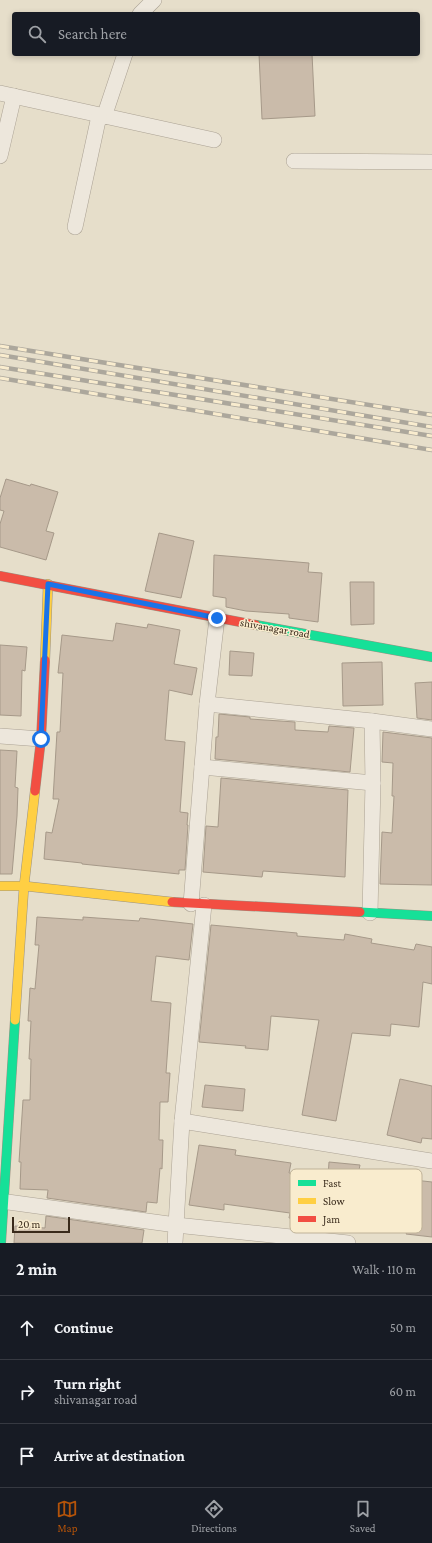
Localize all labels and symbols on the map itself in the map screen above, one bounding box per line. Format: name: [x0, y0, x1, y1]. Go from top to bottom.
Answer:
route end: [208, 609, 226, 627]
street label: shivanagar road: [239, 616, 311, 641]
route start: [32, 730, 50, 748]
legend: [290, 1169, 422, 1233]
text: Fast: [323, 1177, 342, 1189]
text: Slow: [323, 1195, 345, 1207]
text: Jam: [322, 1213, 340, 1226]
scale bar: [12, 1215, 70, 1234]

